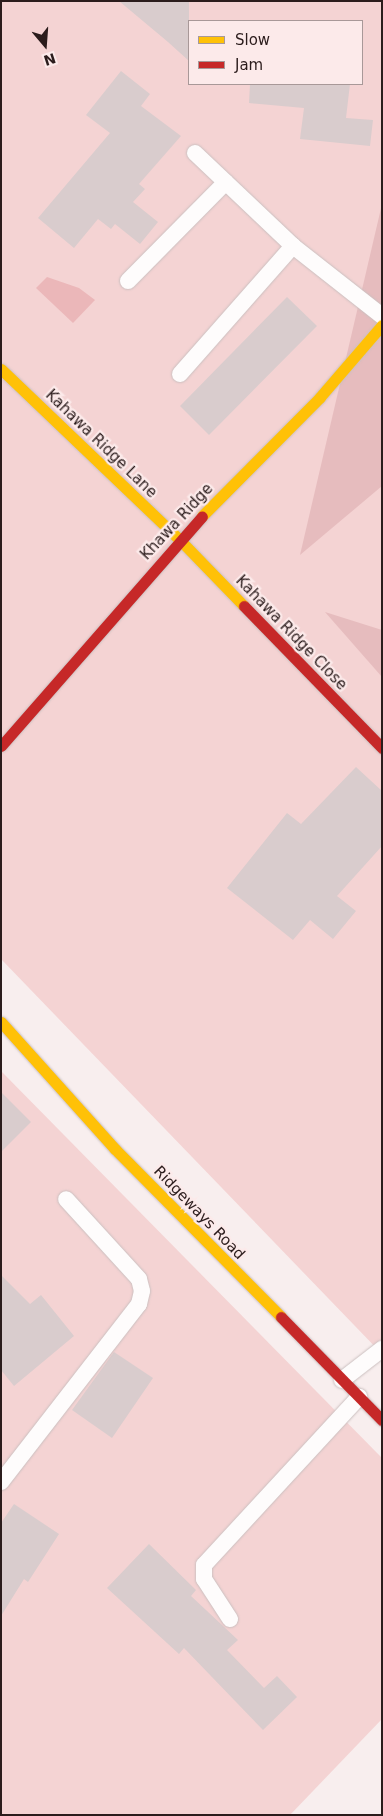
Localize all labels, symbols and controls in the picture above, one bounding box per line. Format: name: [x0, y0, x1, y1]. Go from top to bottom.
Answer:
north arrow: [20, 20, 70, 70]
legend: [188, 20, 363, 85]
text: Slow: [235, 31, 270, 49]
text: N: [42, 50, 58, 69]
text: Jam: [235, 56, 263, 74]
street label: Kahawa Ridge Lane: [42, 386, 160, 502]
street label: Khawa Ridge: [137, 480, 217, 564]
street label: Kahawa Ridge Close: [232, 572, 350, 694]
street label: Ridgeways Road: [150, 1162, 248, 1264]

